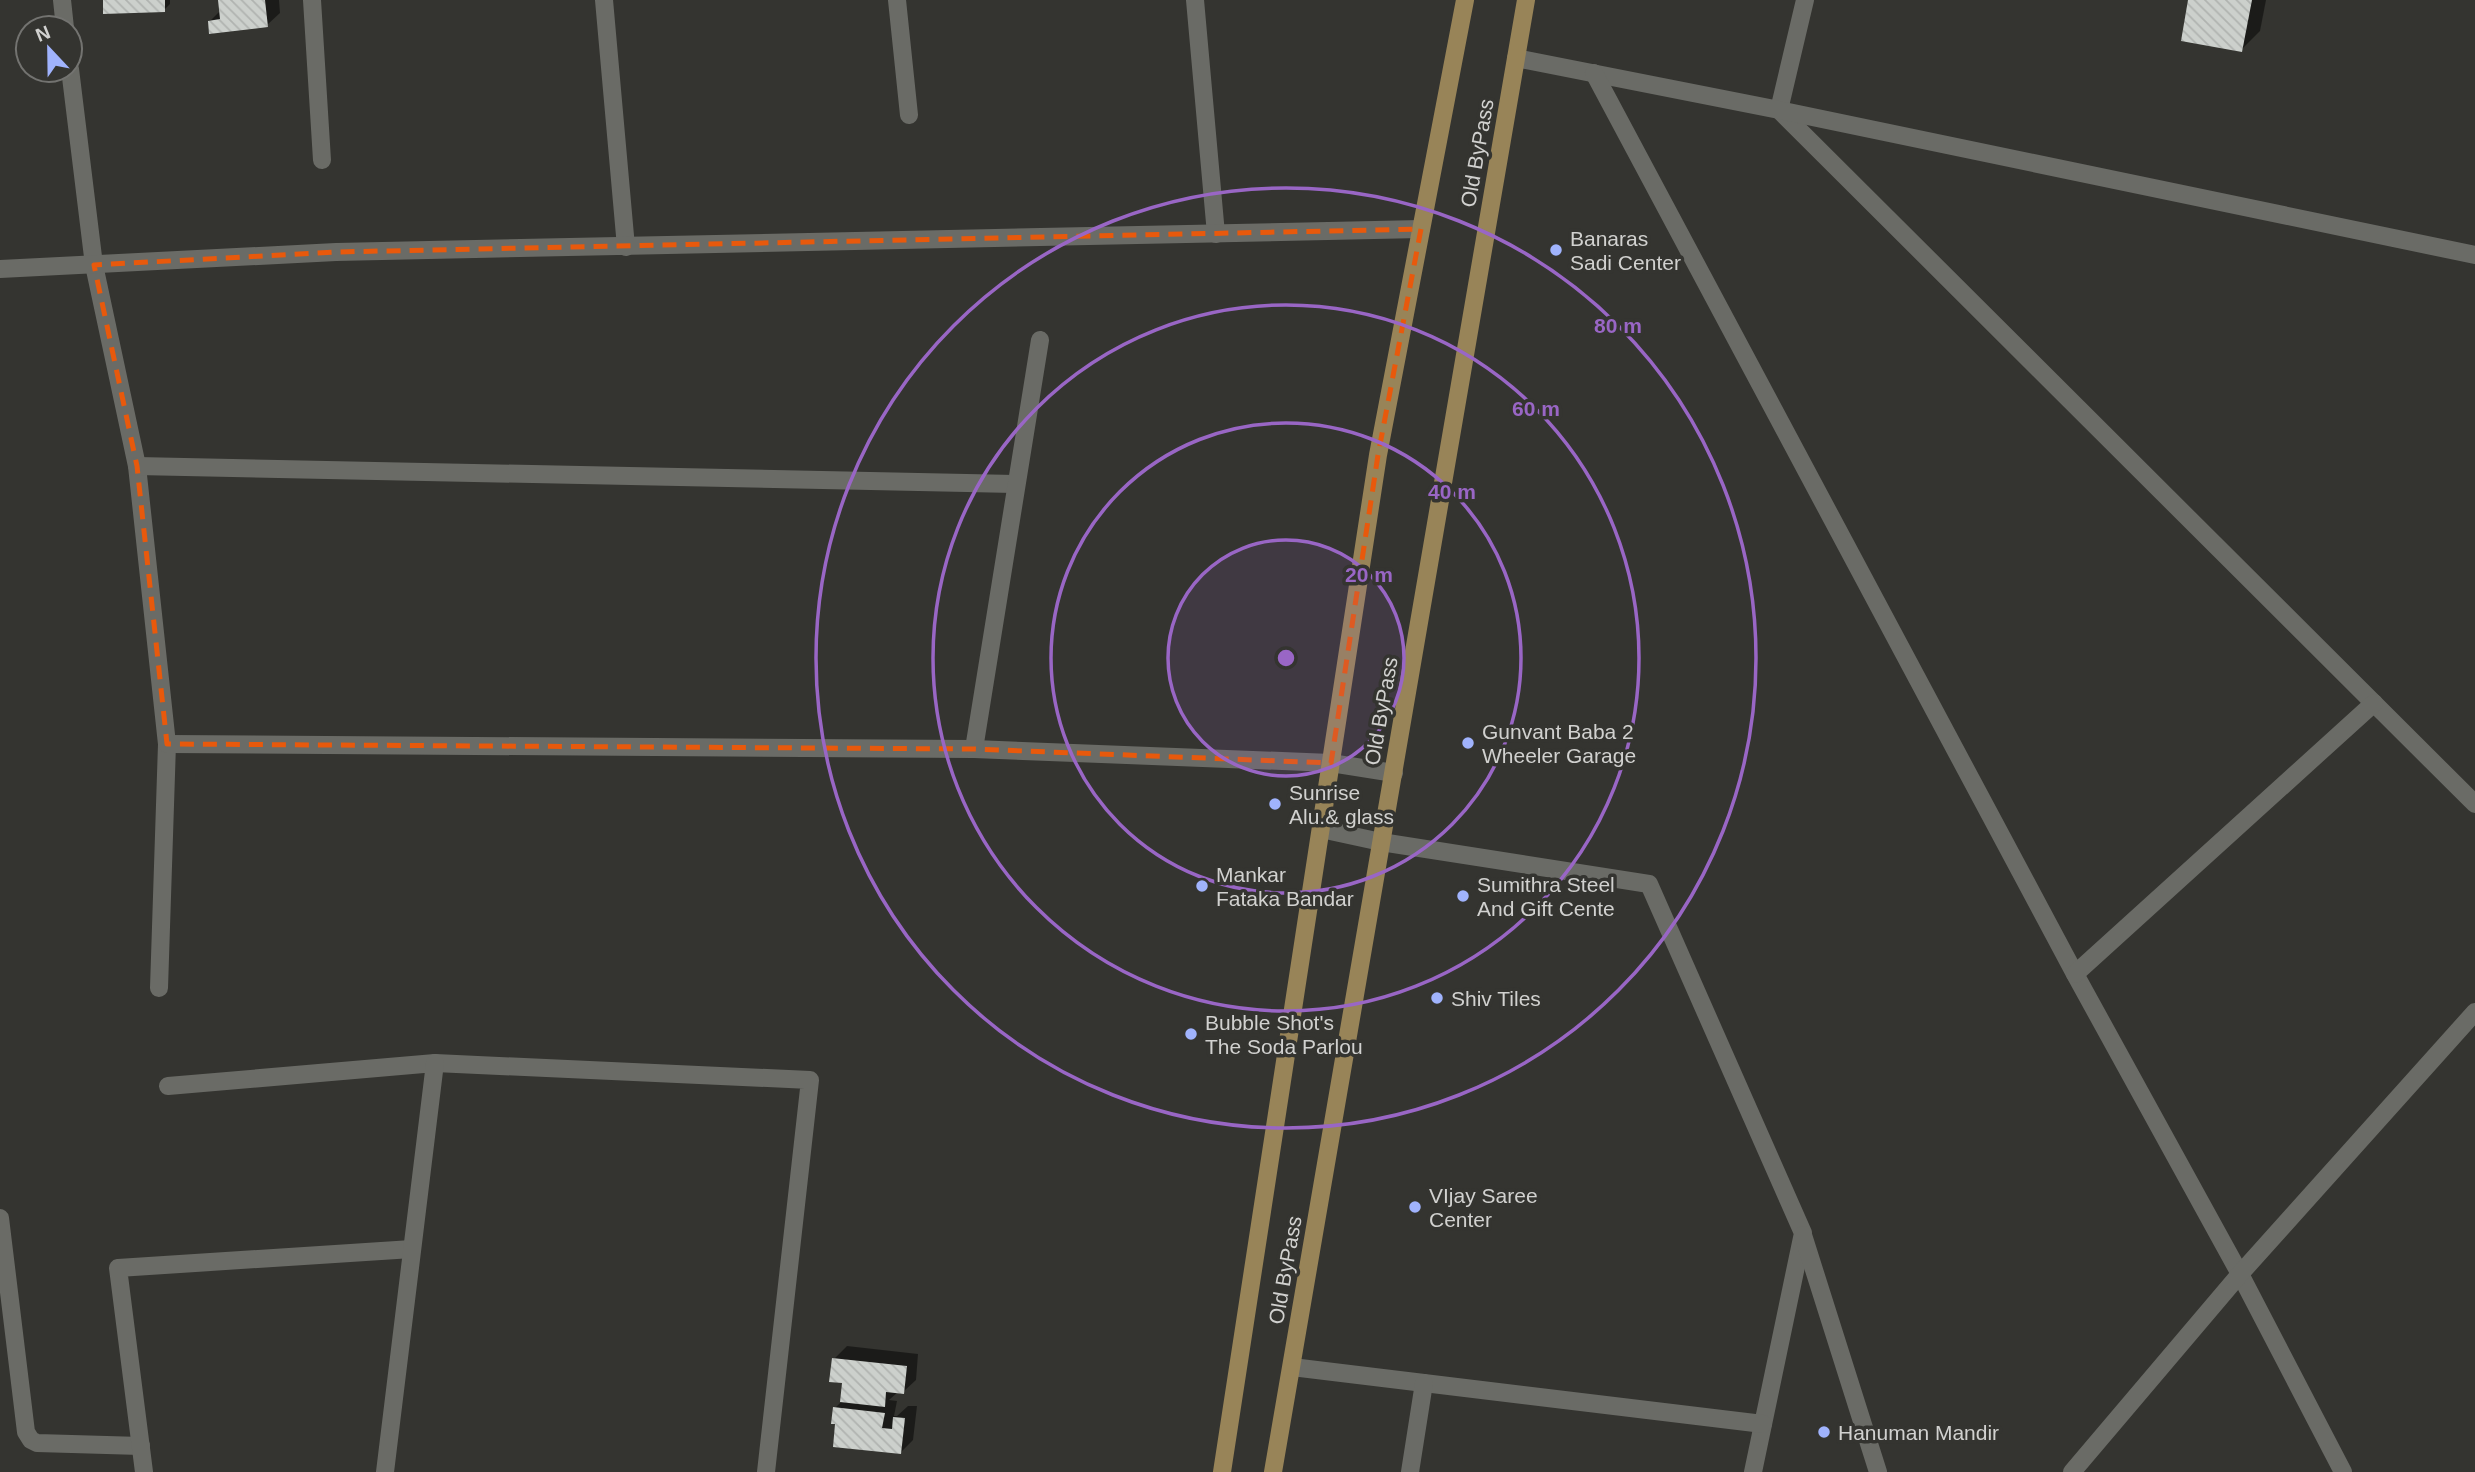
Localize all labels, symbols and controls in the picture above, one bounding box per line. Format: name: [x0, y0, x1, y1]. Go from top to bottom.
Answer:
north arrow: [14, 14, 84, 84]
text: N: [33, 21, 53, 46]
street label: Old ByPass: [1456, 97, 1498, 209]
place label: Banaras Sadi Center: [1570, 227, 1681, 274]
marker: Banaras Sadi Center: [1548, 242, 1564, 258]
text: 80 m: [1594, 314, 1642, 337]
text: 60 m: [1512, 397, 1560, 420]
text: 40 m: [1428, 480, 1476, 503]
text: 20 m: [1345, 563, 1393, 586]
centre of rings: [1274, 646, 1298, 670]
street label: Old ByPass: [1360, 655, 1402, 767]
place label: Gunvant Baba 2 Wheeler Garage: [1482, 720, 1636, 767]
marker: Gunvant Baba 2 Wheeler Garage: [1460, 735, 1476, 751]
place label: Sunrise Alu.& glass: [1289, 781, 1394, 828]
marker: Sunrise Alu.& glass: [1267, 796, 1283, 812]
place label: Mankar Fataka Bandar: [1216, 863, 1354, 910]
place label: Sumithra Steel And Gift Cente: [1477, 873, 1615, 920]
marker: Mankar Fataka Bandar: [1194, 878, 1210, 894]
marker: Sumithra Steel And Gift Cente: [1455, 888, 1471, 904]
place label: Shiv Tiles: [1451, 987, 1541, 1010]
marker: Shiv Tiles: [1429, 990, 1445, 1006]
place label: Bubble Shot's The Soda Parlou: [1205, 1011, 1363, 1058]
marker: Bubble Shot's The Soda Parlou: [1183, 1026, 1199, 1042]
place label: VIjay Saree Center: [1429, 1184, 1538, 1231]
marker: VIjay Saree Center: [1407, 1199, 1423, 1215]
street label: Old ByPass: [1264, 1214, 1306, 1326]
place label: Hanuman Mandir: [1838, 1421, 1999, 1444]
marker: Hanuman Mandir: [1816, 1424, 1832, 1440]

